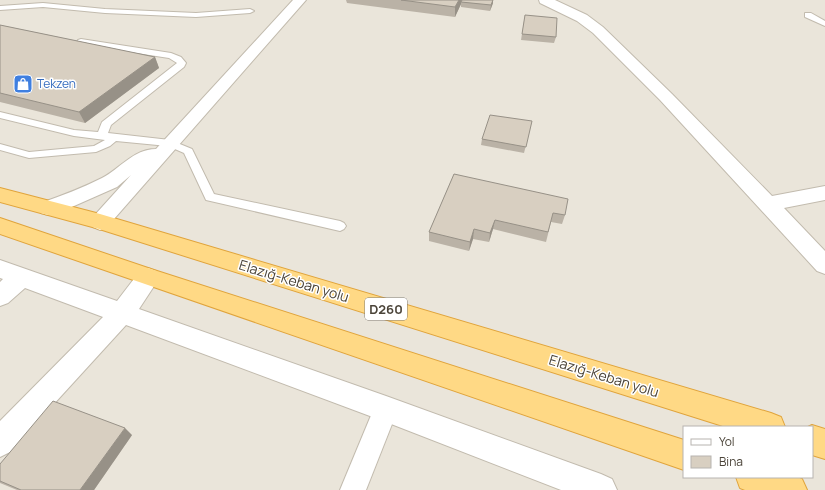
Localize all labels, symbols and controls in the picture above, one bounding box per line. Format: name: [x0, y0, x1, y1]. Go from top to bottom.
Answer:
shop icon: Tekzen: [12, 73, 34, 95]
place label: Tekzen: [37, 75, 76, 92]
street label: Elazığ-Keban yolu: [237, 255, 351, 306]
road number: D260: [365, 298, 407, 320]
street label: Elazığ-Keban yolu: [547, 350, 661, 401]
legend: [683, 426, 813, 478]
text: Yol: [719, 433, 735, 450]
text: Bina: [719, 453, 743, 470]

